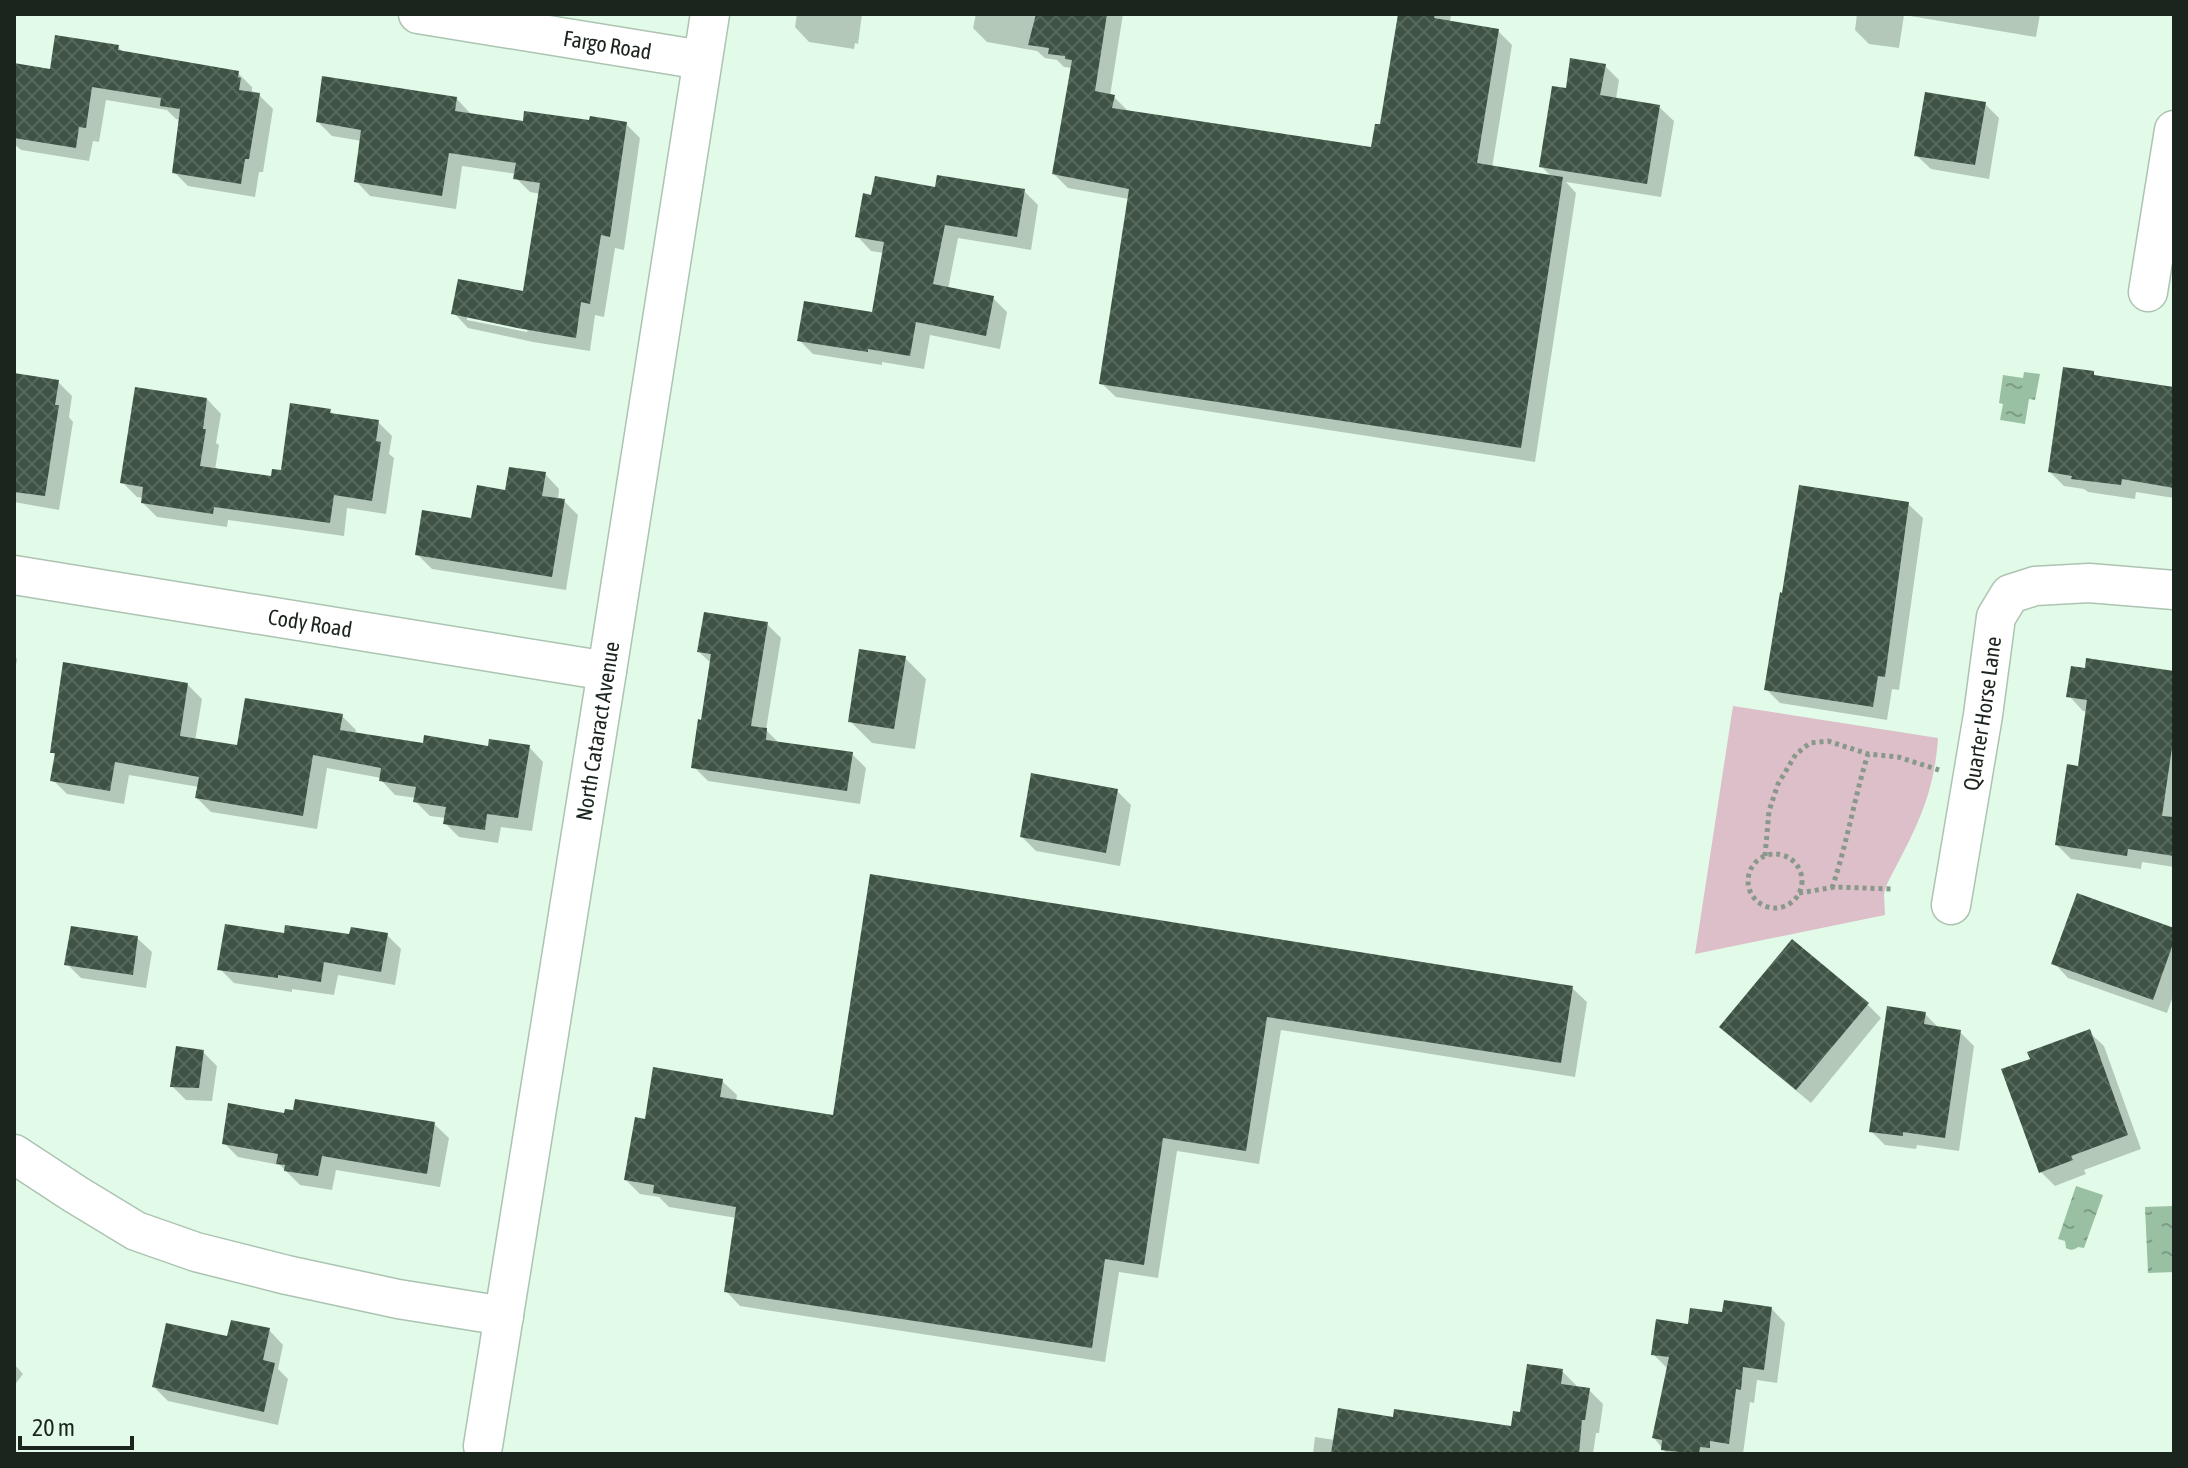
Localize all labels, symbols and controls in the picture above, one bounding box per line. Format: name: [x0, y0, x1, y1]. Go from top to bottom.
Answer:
street label: Fargo Road: [562, 25, 654, 65]
street label: Cody Road: [266, 603, 354, 643]
street label: Quarter Horse Lane: [1957, 635, 2006, 793]
street label: North Cataract Avenue: [570, 640, 624, 823]
scale bar: [20, 1400, 132, 1450]
text: 20 m: [32, 1414, 75, 1441]

